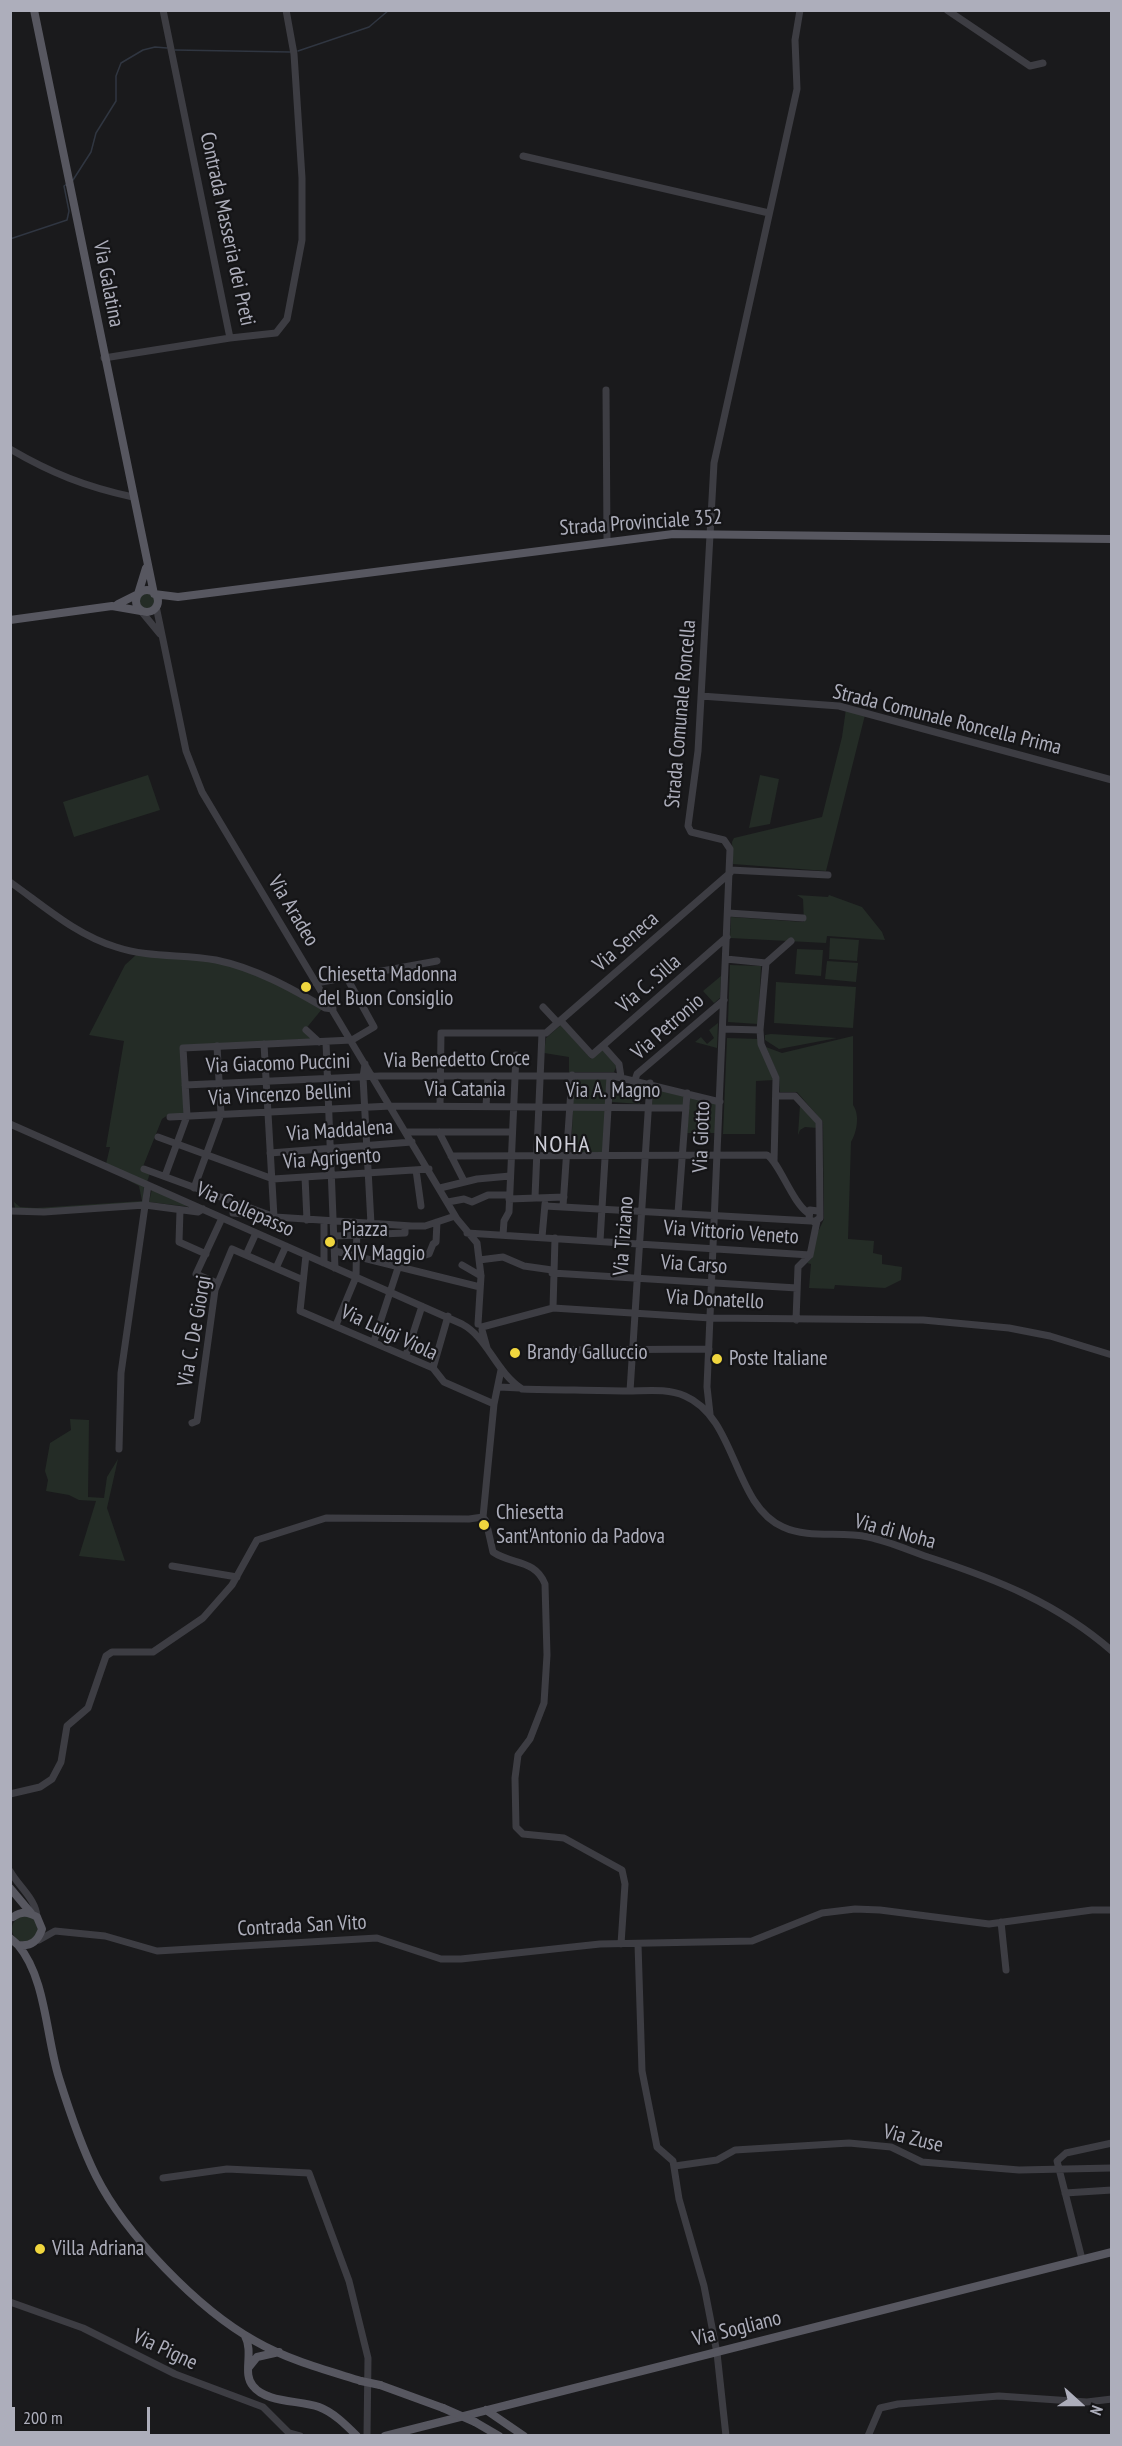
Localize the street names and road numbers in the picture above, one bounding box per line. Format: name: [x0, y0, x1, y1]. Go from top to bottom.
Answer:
street label: Contrada Masseria dei Preti: [194, 130, 260, 328]
street label: Via Galatina: [87, 239, 129, 329]
street label: Strada Provinciale 352: [559, 505, 723, 541]
street label: Strada Comunale Roncella: [660, 619, 702, 809]
street label: Strada Comunale Roncella Prima: [830, 679, 1064, 761]
street label: Via Aradeo: [262, 871, 324, 951]
street label: Via Seneca: [588, 907, 664, 977]
street label: Via C. Silla: [612, 949, 686, 1019]
street label: Via Petronio: [626, 989, 710, 1065]
street label: Via Benedetto Croce: [384, 1046, 530, 1074]
street label: Via Giacomo Puccini: [205, 1049, 351, 1079]
street label: Via Catania: [424, 1077, 506, 1103]
street label: Via A. Magno: [566, 1078, 660, 1104]
street label: Via Vincenzo Bellini: [208, 1079, 352, 1111]
street label: Via Giotto: [688, 1101, 716, 1173]
street label: Via Maddalena: [286, 1115, 394, 1147]
street label: Via Agrigento: [282, 1143, 382, 1175]
street label: Via Collepasso: [192, 1177, 298, 1243]
street label: Via Tiziano: [609, 1195, 639, 1277]
street label: Via Vittorio Veneto: [662, 1216, 800, 1250]
street label: Via Carso: [660, 1250, 728, 1280]
street label: Via C. De Giorgi: [173, 1273, 217, 1389]
street label: Via Donatello: [665, 1285, 765, 1315]
street label: Via Luigi Viola: [337, 1300, 441, 1366]
street label: Via di Noha: [852, 1509, 938, 1555]
street label: Contrada San Vito: [237, 1910, 367, 1942]
street label: Via Zuse: [880, 2119, 946, 2159]
street label: Via Sogliano: [690, 2306, 784, 2352]
street label: Via Pigne: [129, 2324, 201, 2376]

